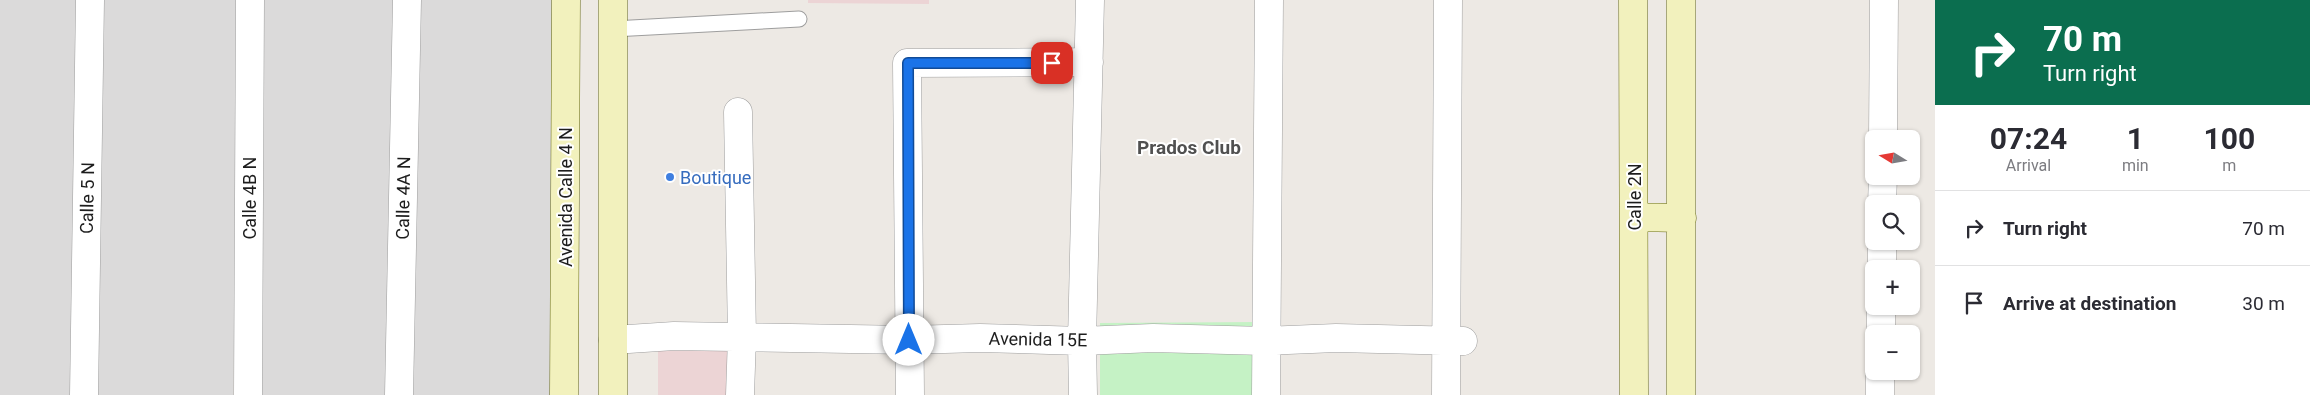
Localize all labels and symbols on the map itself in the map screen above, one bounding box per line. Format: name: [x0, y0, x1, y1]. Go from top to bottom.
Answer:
pin: [1031, 42, 1073, 84]
street label: Avenida Calle 4 N: [555, 127, 576, 267]
north arrow: [1865, 130, 1920, 185]
district label: Prados Club: [1137, 136, 1241, 159]
street label: Calle 4A N: [392, 156, 414, 240]
street label: Calle 4B N: [239, 157, 260, 239]
street label: Calle 5 N: [76, 162, 98, 234]
street label: Calle 2N: [1624, 163, 1645, 231]
place label: Boutique: [680, 167, 751, 188]
marker: Boutique: [664, 171, 676, 183]
position arrow: [882, 313, 934, 365]
street label: Avenida 15E: [989, 328, 1087, 350]

